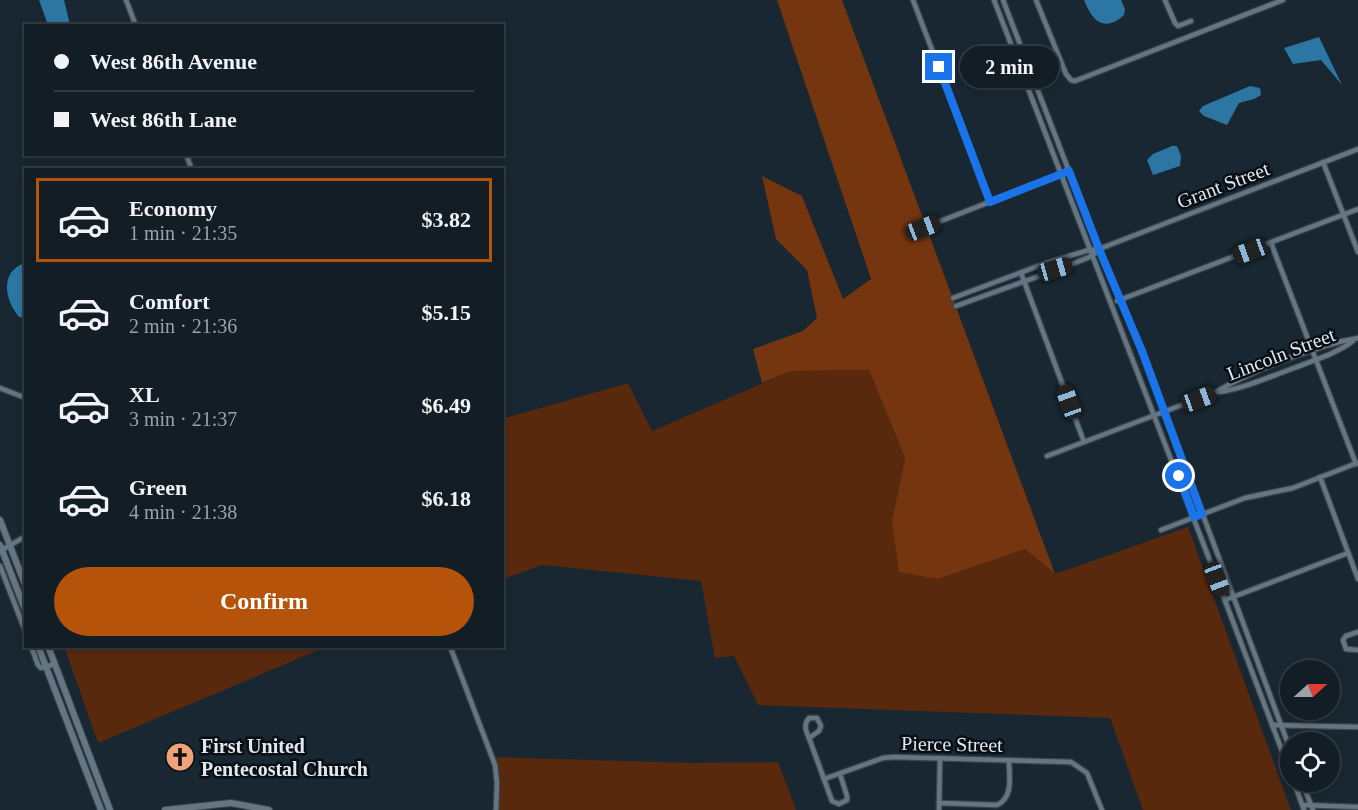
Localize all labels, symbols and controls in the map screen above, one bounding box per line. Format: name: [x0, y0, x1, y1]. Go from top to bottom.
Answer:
callout: 2 min: [960, 46, 1059, 88]
text: West 86th Avenue: [90, 49, 257, 74]
route end: [925, 53, 952, 80]
text: 2 min: [985, 56, 1034, 78]
text: West 86th Lane: [90, 107, 237, 132]
street label: Grant Street: [1174, 157, 1273, 213]
icon: car: [57, 193, 111, 247]
text: Economy: [129, 196, 217, 221]
text: $3.82: [422, 207, 471, 232]
car: [903, 213, 943, 243]
text: 1 min · 21:35: [129, 222, 237, 244]
car: [1230, 236, 1270, 266]
car: [1035, 255, 1075, 283]
icon: car: [57, 286, 111, 340]
text: Comfort: [129, 289, 210, 314]
text: $5.15: [422, 300, 471, 325]
text: 2 min · 21:36: [129, 315, 237, 337]
street label: Lincoln Street: [1224, 323, 1339, 385]
icon: car: [57, 379, 111, 433]
text: XL: [129, 382, 160, 407]
car: [1054, 382, 1084, 422]
car: [1179, 384, 1219, 414]
text: $6.49: [422, 393, 471, 418]
text: 3 min · 21:37: [129, 408, 237, 430]
route start: [1165, 462, 1192, 489]
icon: car: [57, 472, 111, 526]
text: Green: [129, 475, 187, 500]
text: $6.18: [422, 486, 471, 511]
text: 4 min · 21:38: [129, 501, 237, 523]
car: [1202, 559, 1232, 599]
button: Confirm: [54, 567, 474, 636]
north arrow: [1280, 660, 1340, 720]
map controls: [1280, 660, 1340, 792]
street label: Pierce Street: [901, 732, 1003, 756]
button: locate: [1280, 732, 1340, 792]
place label: First United Pentecostal Church: [201, 735, 368, 780]
church icon: First United Pentecostal Church: [164, 741, 196, 773]

